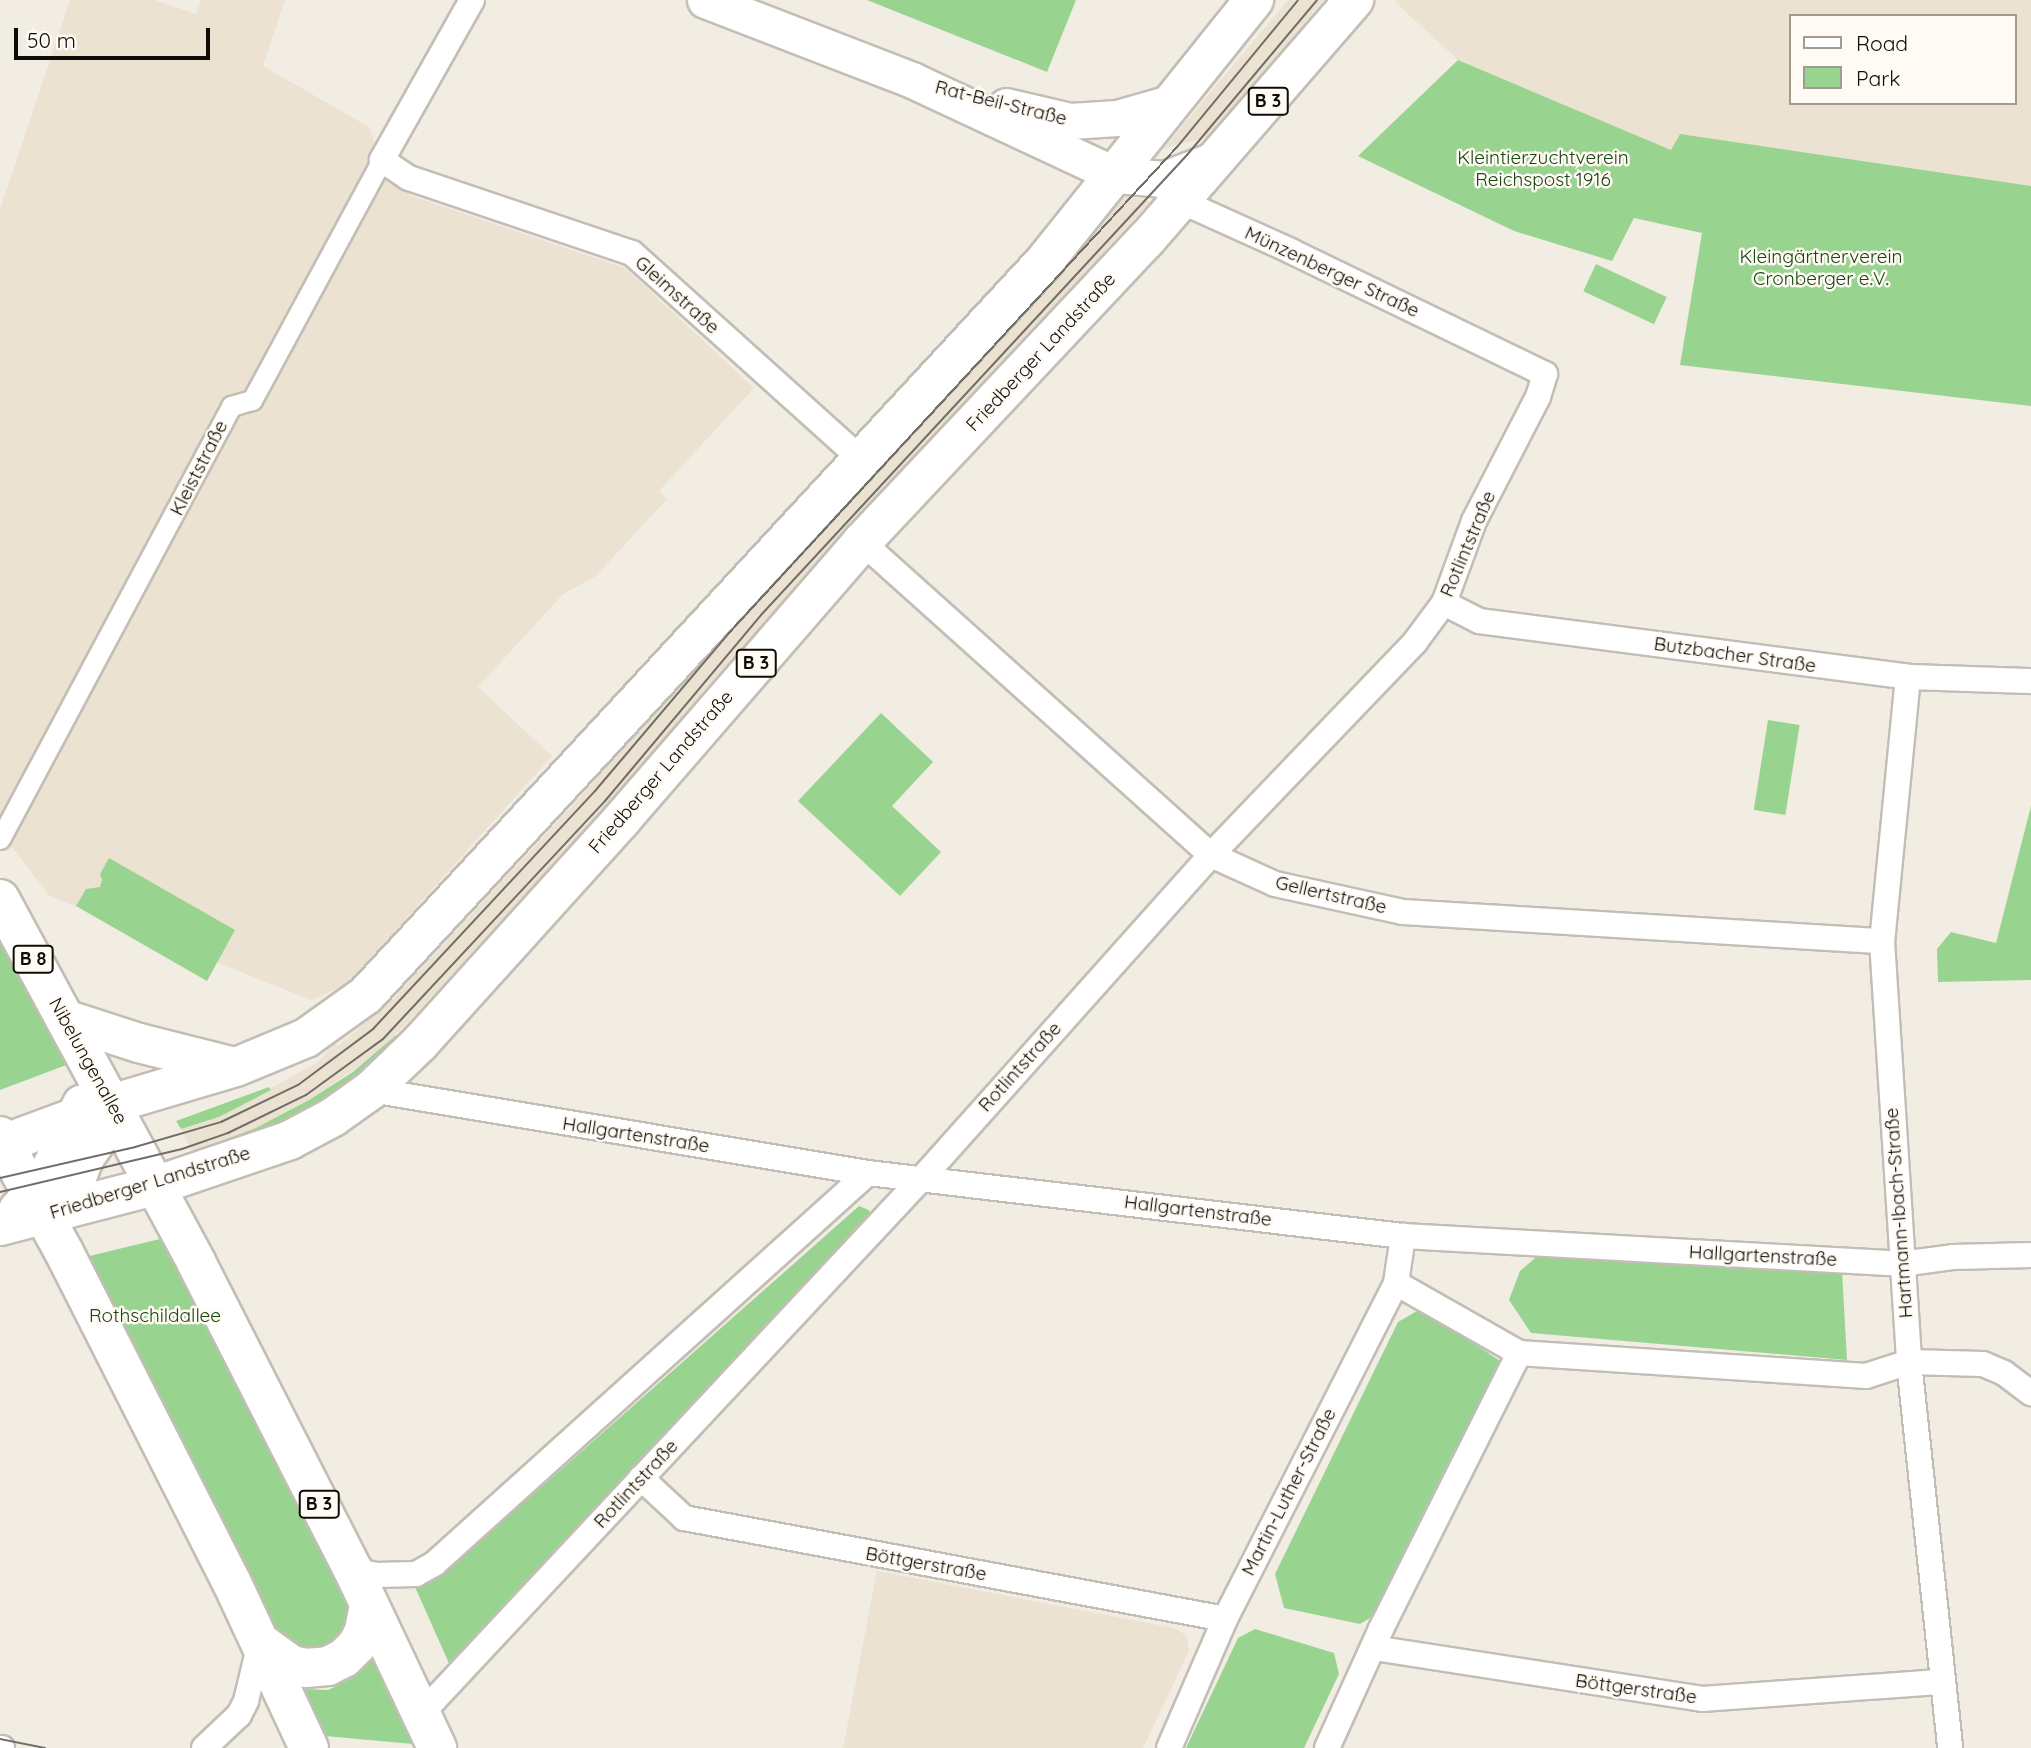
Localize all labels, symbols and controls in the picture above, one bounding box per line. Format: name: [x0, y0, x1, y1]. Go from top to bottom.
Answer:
scale bar: [18, 14, 214, 58]
legend: [1790, 14, 2017, 105]
text: 50 m: [27, 27, 76, 53]
text: Road: [1856, 30, 1908, 56]
text: Park: [1856, 65, 1900, 91]
street label: Rat-Beil-Straße: [933, 76, 1069, 130]
road number: B 3: [1247, 86, 1289, 116]
park label: Kleintierzuchtverein Reichspost 1916: [1457, 147, 1629, 191]
street label: Münzenberger Straße: [1241, 221, 1423, 323]
park label: Kleingärtnerverein Cronberger e.V.: [1739, 246, 1903, 290]
street label: Gleimstraße: [630, 251, 724, 339]
street label: Friedberger Landstraße: [962, 268, 1120, 436]
street label: Kleiststraße: [165, 417, 233, 519]
street label: Rotlintstraße: [1435, 488, 1501, 600]
street label: Butzbacher Straße: [1652, 632, 1818, 678]
road number: B 3: [735, 648, 777, 678]
street label: Friedberger Landstraße: [584, 686, 738, 858]
street label: Gellertstraße: [1273, 871, 1389, 919]
road number: B 8: [12, 944, 54, 974]
street label: Nibelungenallee: [44, 994, 132, 1128]
street label: Rotlintstraße: [974, 1017, 1066, 1117]
street label: Hartmann-Ibach-Straße: [1880, 1107, 1918, 1319]
street label: Hallgartenstraße: [561, 1112, 711, 1158]
street label: Friedberger Landstraße: [47, 1142, 253, 1224]
street label: Hallgartenstraße: [1123, 1191, 1273, 1231]
street label: Hallgartenstraße: [1688, 1241, 1838, 1271]
park label: Rothschildallee: [89, 1305, 221, 1327]
street label: Martin-Luther-Straße: [1237, 1404, 1341, 1580]
street label: Rotlintstraße: [589, 1435, 683, 1533]
road number: B 3: [298, 1490, 340, 1518]
street label: Böttgerstraße: [864, 1542, 988, 1586]
street label: Böttgerstraße: [1574, 1669, 1698, 1709]

